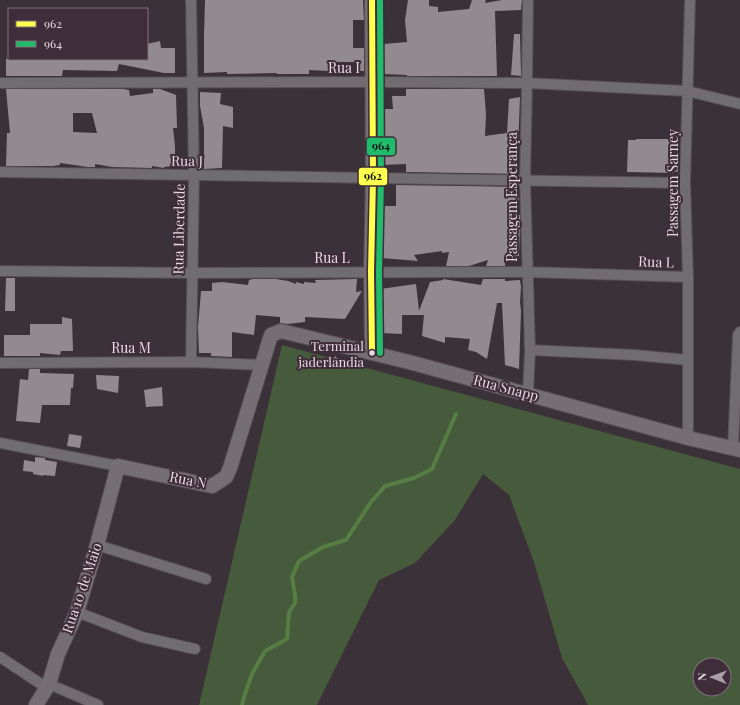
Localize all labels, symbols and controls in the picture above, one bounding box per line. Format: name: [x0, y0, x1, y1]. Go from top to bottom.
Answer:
legend: [8, 8, 148, 60]
text: 962: [44, 15, 62, 31]
text: 964: [44, 35, 62, 51]
street label: Rua I: [328, 58, 360, 77]
street label: Passagem Sarney: [663, 129, 682, 237]
street label: Passagem Esperança: [502, 132, 521, 262]
line badge: 964: [366, 137, 396, 156]
text: 964: [372, 138, 390, 153]
street label: Rua J: [171, 151, 204, 170]
line badge: 962: [358, 167, 388, 186]
text: 962: [364, 168, 382, 183]
street label: Rua Liberdade: [168, 183, 189, 275]
street label: Rua L: [314, 248, 350, 267]
street label: Rua L: [638, 251, 674, 272]
place label: Terminal jaderlândia: [298, 337, 365, 370]
street label: Rua M: [111, 338, 151, 357]
marker: Terminal jaderlândia: [367, 348, 377, 358]
street label: Rua Snapp: [471, 370, 541, 405]
street label: Rua N: [168, 467, 208, 492]
street label: Rua 10 de Maio: [57, 540, 106, 635]
north arrow: [692, 657, 732, 697]
text: N: [694, 673, 709, 681]

